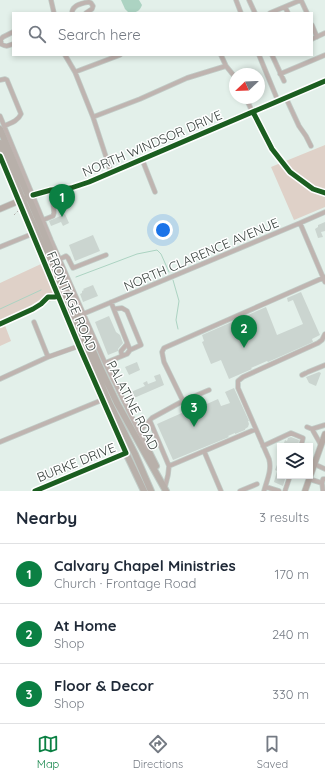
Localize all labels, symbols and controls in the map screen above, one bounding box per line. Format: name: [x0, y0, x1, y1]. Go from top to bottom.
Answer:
search box: [12, 12, 313, 56]
icon: search: [26, 23, 48, 45]
text: Search here: [58, 25, 141, 44]
north arrow: [229, 68, 265, 104]
street label: NORTH WINDSOR DRIVE: [80, 106, 224, 180]
pin: 1: [49, 184, 75, 217]
street label: NORTH CLARENCE AVENUE: [121, 214, 281, 294]
your location: [153, 220, 173, 240]
street label: FRONTAGE ROAD: [44, 249, 100, 353]
pin: 2: [231, 315, 257, 348]
street label: PALATINE ROAD: [104, 358, 162, 452]
pin: 3: [181, 394, 207, 427]
street label: BURKE DRIVE: [34, 439, 118, 485]
map controls: [277, 443, 313, 479]
button: layers: [277, 443, 313, 479]
text: Nearby: [16, 507, 77, 528]
text: 3 results: [259, 509, 309, 525]
text: Calvary Chapel Ministries: [54, 556, 236, 575]
text: 1: [26, 566, 32, 582]
text: 170 m: [274, 566, 309, 582]
text: Church · Frontage Road: [54, 575, 196, 591]
text: At Home: [54, 616, 117, 635]
text: 2: [25, 626, 33, 642]
text: 240 m: [272, 626, 309, 642]
text: Shop: [54, 635, 84, 651]
text: Floor & Decor: [54, 676, 154, 695]
text: 3: [26, 686, 32, 702]
text: 330 m: [272, 686, 309, 702]
text: Shop: [54, 695, 84, 711]
tab: Map: [37, 733, 59, 771]
tab: Directions: [133, 733, 183, 771]
tab: Saved: [257, 733, 288, 771]

